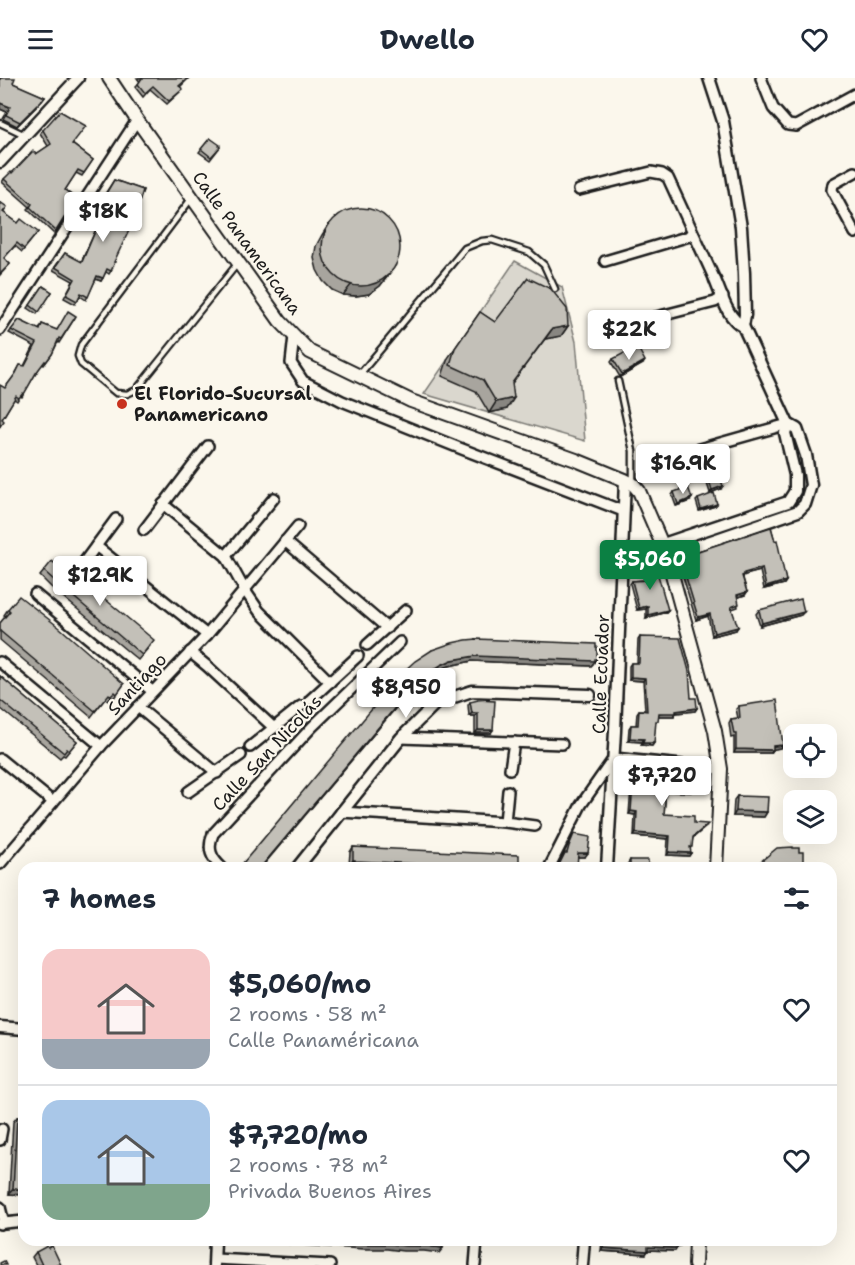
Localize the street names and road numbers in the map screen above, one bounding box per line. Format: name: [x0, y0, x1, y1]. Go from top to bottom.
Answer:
street label: Calle Panamericana: [187, 166, 307, 320]
street label: Calle Ecuador: [587, 614, 615, 734]
street label: Santiago: [102, 648, 172, 720]
street label: Calle San Nicolás: [207, 690, 327, 816]

